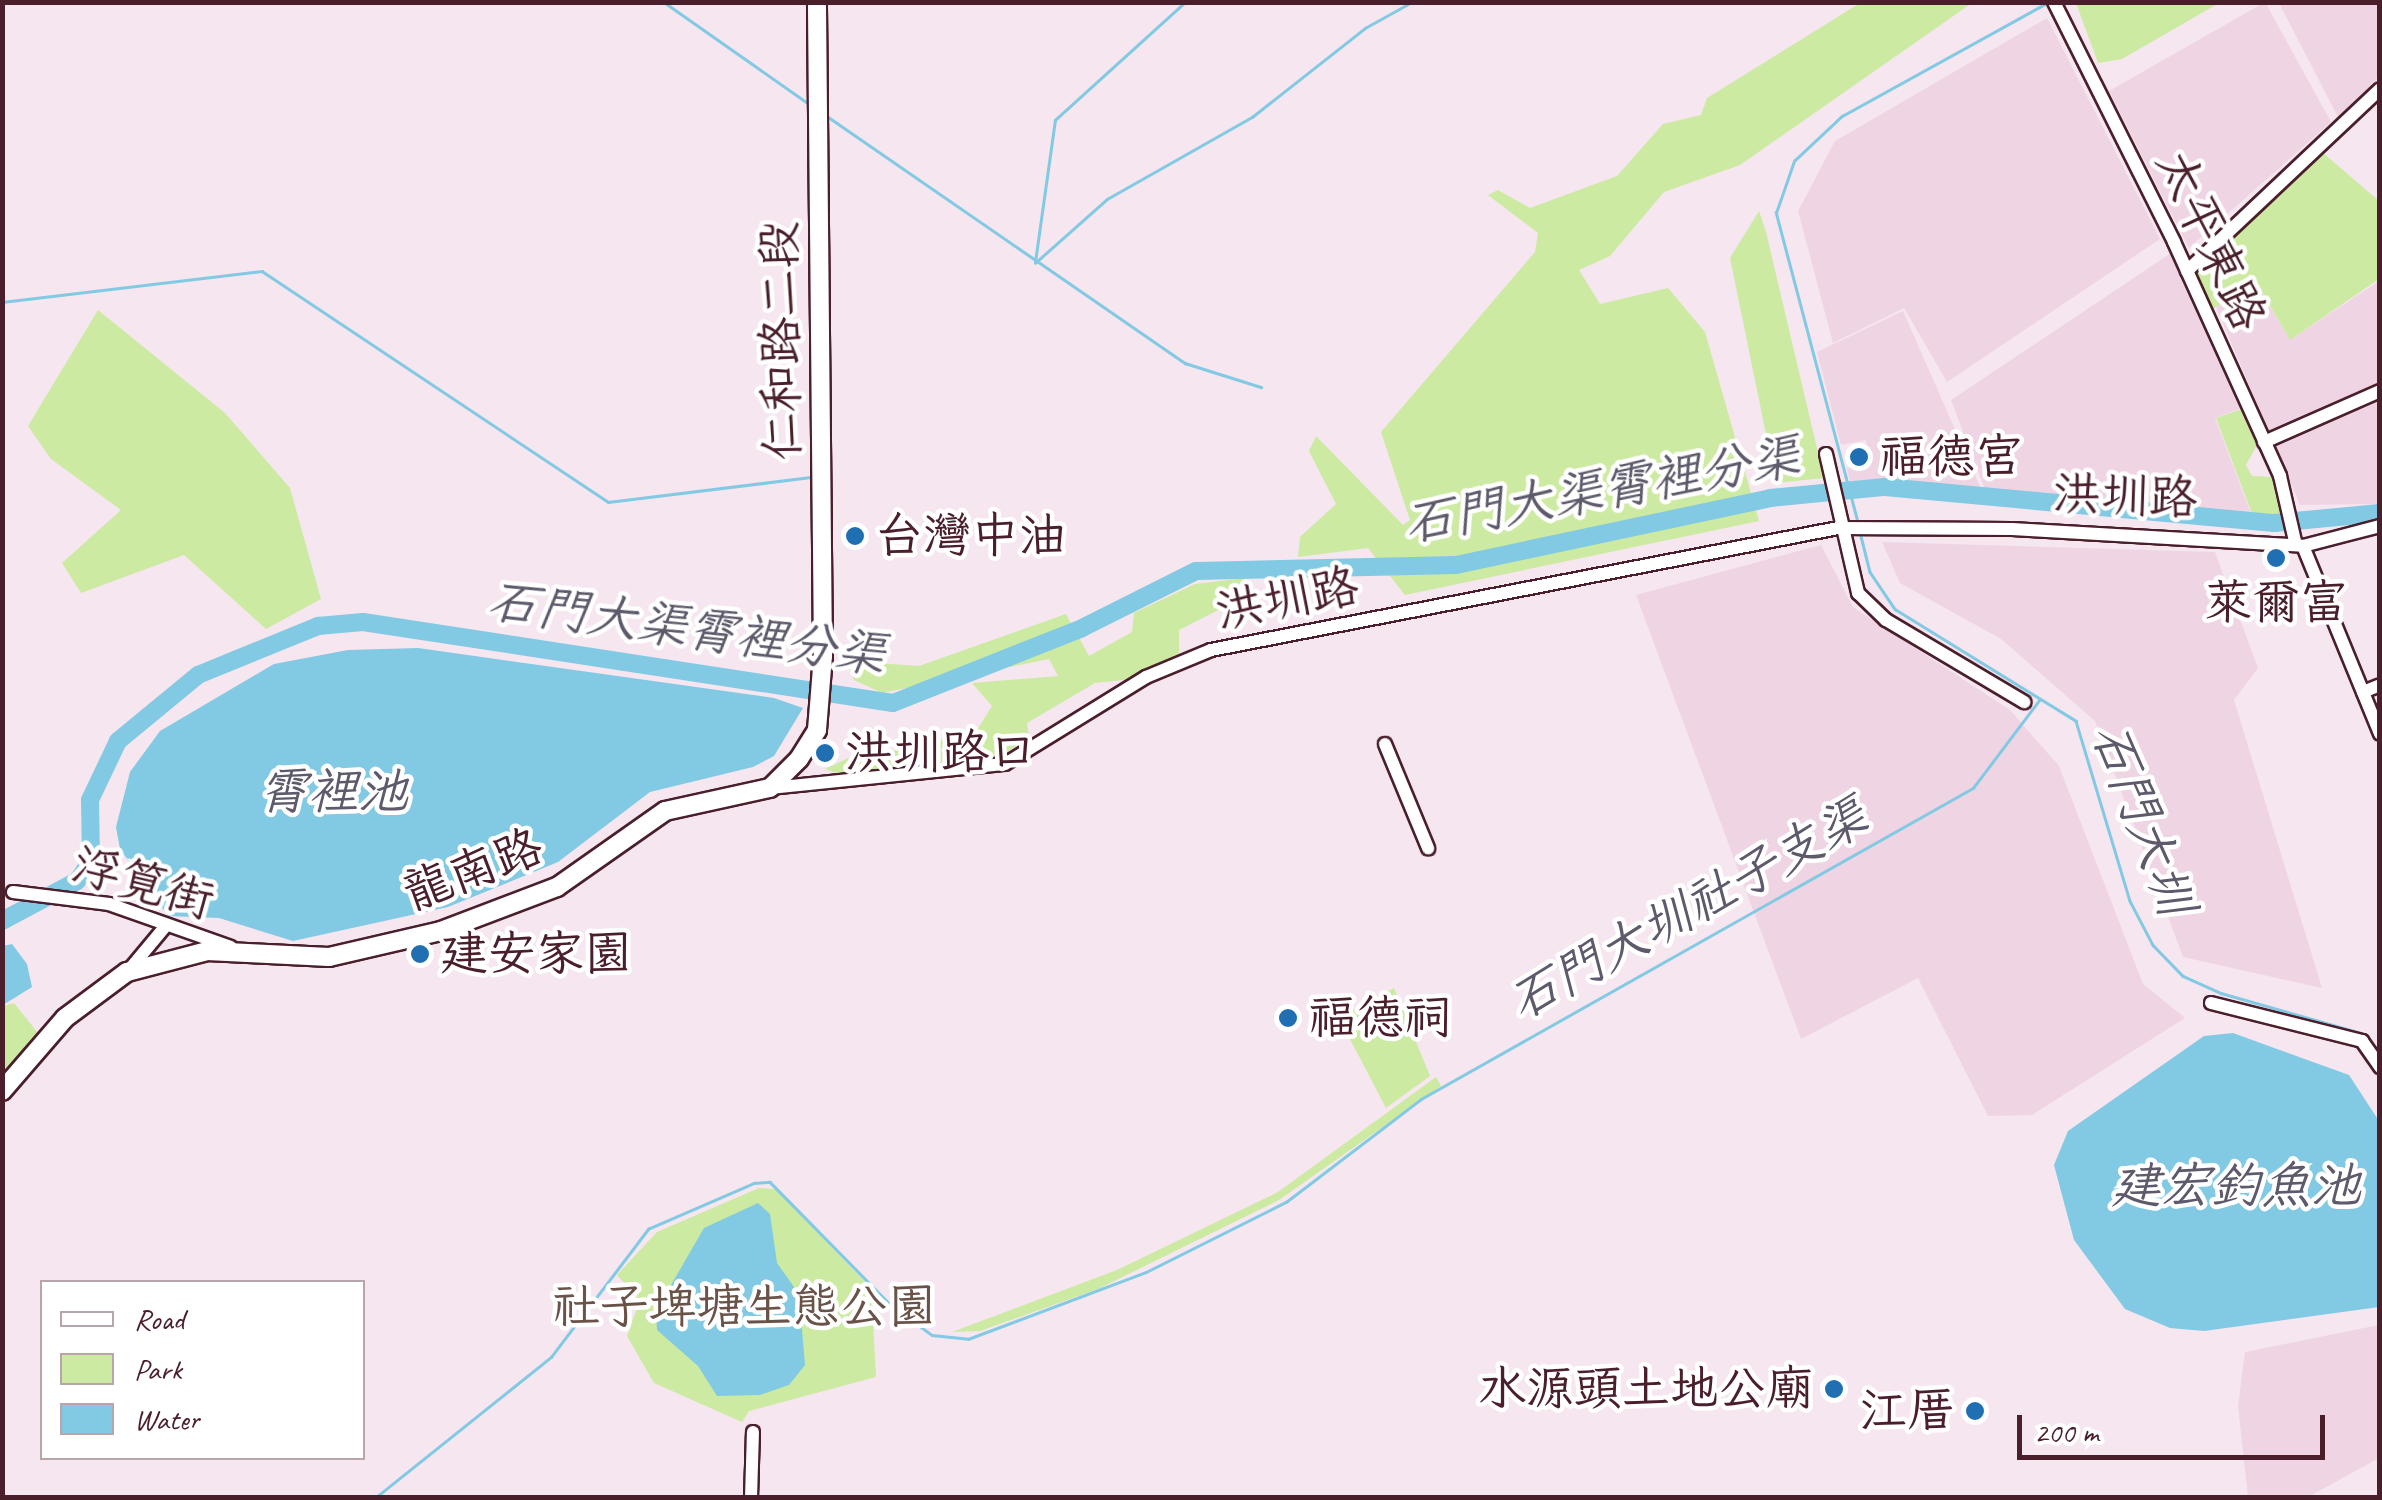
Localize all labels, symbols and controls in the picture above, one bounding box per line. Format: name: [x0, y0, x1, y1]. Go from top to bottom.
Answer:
street label: 太平東路: [2144, 141, 2278, 339]
street label: 仁和路二段: [750, 221, 812, 461]
water label: 石門大渠霄裡分渠: [1400, 426, 1804, 554]
place label: 福德宮: [1879, 428, 2023, 486]
marker: 福德宮: [1848, 446, 1870, 468]
street label: 洪圳路: [2052, 465, 2198, 527]
place label: 台灣中油: [875, 507, 1067, 565]
marker: 台灣中油: [844, 525, 866, 547]
marker: 萊爾富: [2265, 547, 2287, 569]
street label: 洪圳路: [1211, 557, 1363, 641]
water label: 石門大渠霄裡分渠: [485, 570, 889, 686]
place label: 萊爾富: [2204, 574, 2348, 632]
water label: 石門大圳: [2079, 715, 2207, 923]
place label: 洪圳路口: [845, 724, 1037, 782]
marker: 洪圳路口: [814, 742, 836, 764]
water label: 霄裡池: [258, 762, 408, 822]
water label: 石門大圳社子支渠: [1499, 786, 1877, 1032]
street label: 龍南路: [395, 817, 551, 923]
street label: 浮筧街: [66, 835, 220, 931]
place label: 建安家園: [440, 925, 632, 983]
marker: 建安家園: [409, 943, 431, 965]
place label: 福德祠: [1308, 989, 1452, 1047]
marker: 福德祠: [1277, 1007, 1299, 1029]
water label: 建宏釣魚池: [2111, 1156, 2361, 1216]
park label: 社子埤塘生態公園: [552, 1278, 936, 1336]
legend: [40, 1280, 365, 1460]
text: Road: [134, 1300, 184, 1338]
text: Park: [134, 1350, 182, 1388]
place label: 水源頭土地公廟: [1478, 1360, 1814, 1418]
marker: 水源頭土地公廟: [1823, 1378, 1845, 1400]
place label: 江厝: [1859, 1382, 1955, 1440]
scale bar: [2022, 1395, 2330, 1457]
text: Water: [134, 1400, 199, 1438]
marker: 江厝: [1964, 1400, 1986, 1422]
text: 200 m: [2034, 1413, 2099, 1451]

